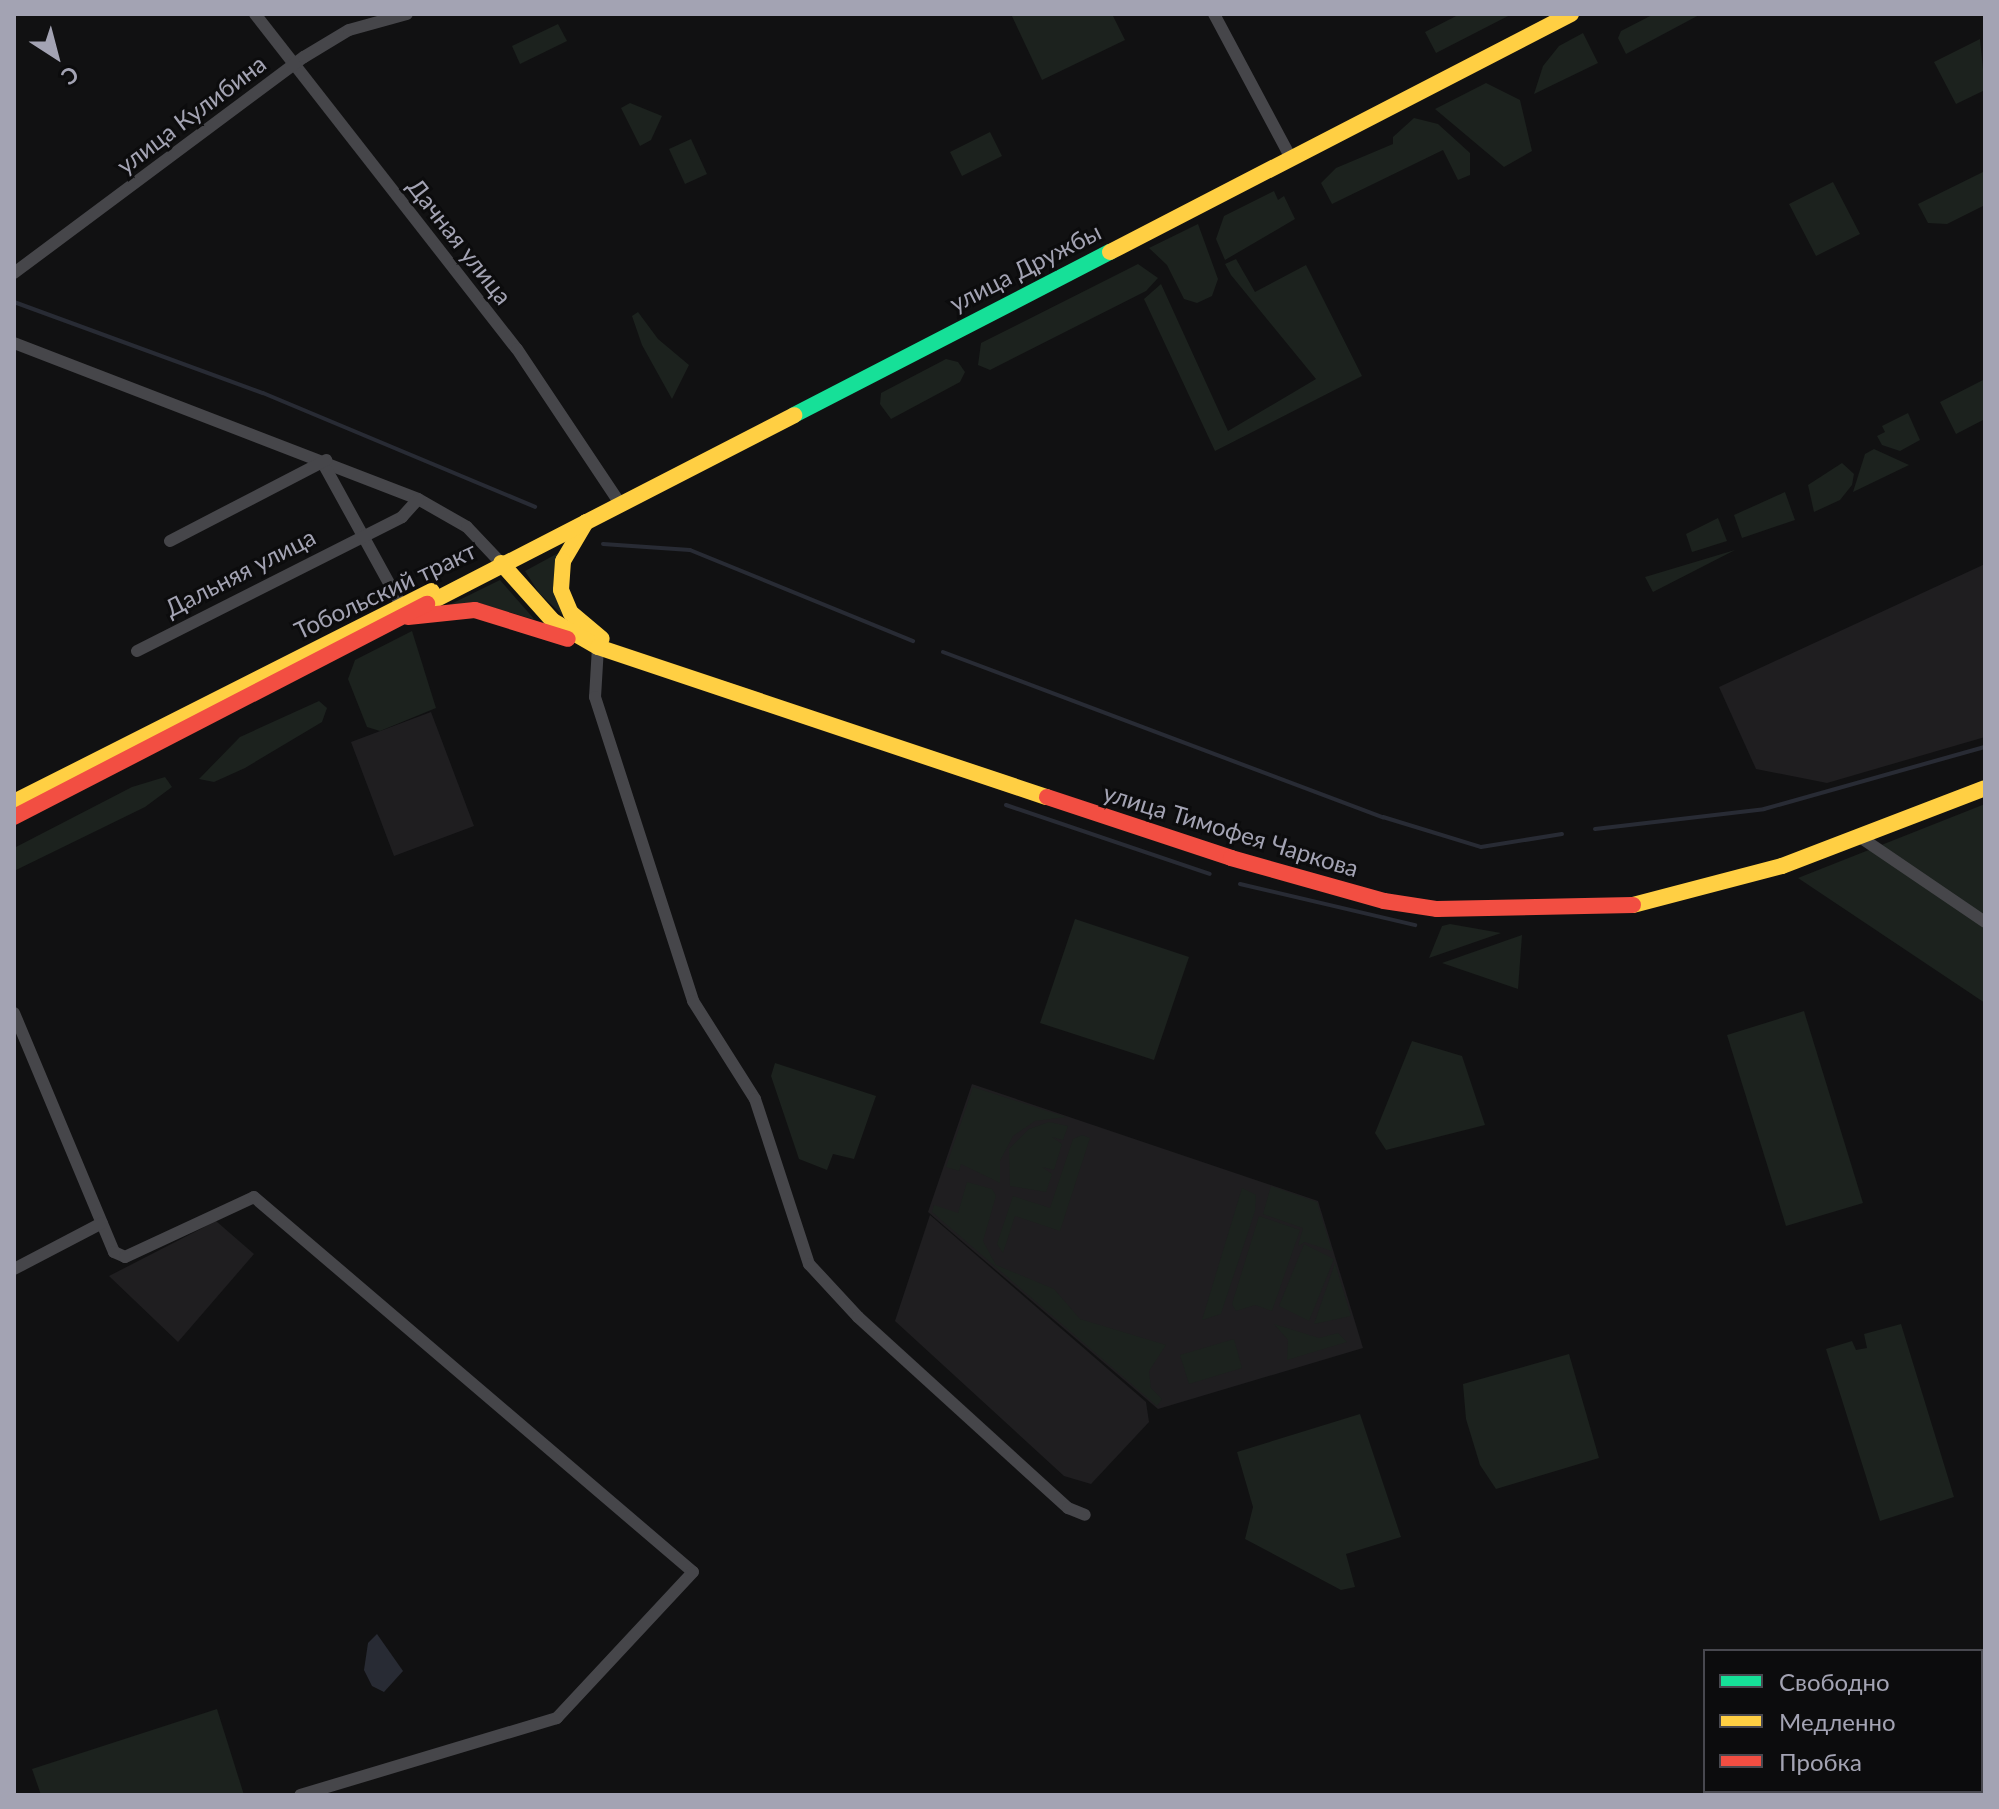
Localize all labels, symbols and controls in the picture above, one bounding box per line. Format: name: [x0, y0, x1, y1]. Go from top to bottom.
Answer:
north arrow: [16, 16, 96, 96]
street label: улица Кулибина: [111, 49, 271, 179]
text: С: [57, 61, 84, 91]
street label: Дачная улица: [402, 172, 518, 310]
street label: улица Дружбы: [945, 217, 1105, 317]
street label: Дальняя улица: [160, 522, 320, 622]
street label: Тобольский тракт: [289, 535, 481, 645]
street label: улица Тимофея Чаркова: [1100, 777, 1362, 883]
legend: [1703, 1649, 1983, 1793]
text: Свободно: [1779, 1667, 1890, 1696]
text: Медленно: [1779, 1707, 1896, 1736]
text: Пробка: [1779, 1747, 1862, 1776]

